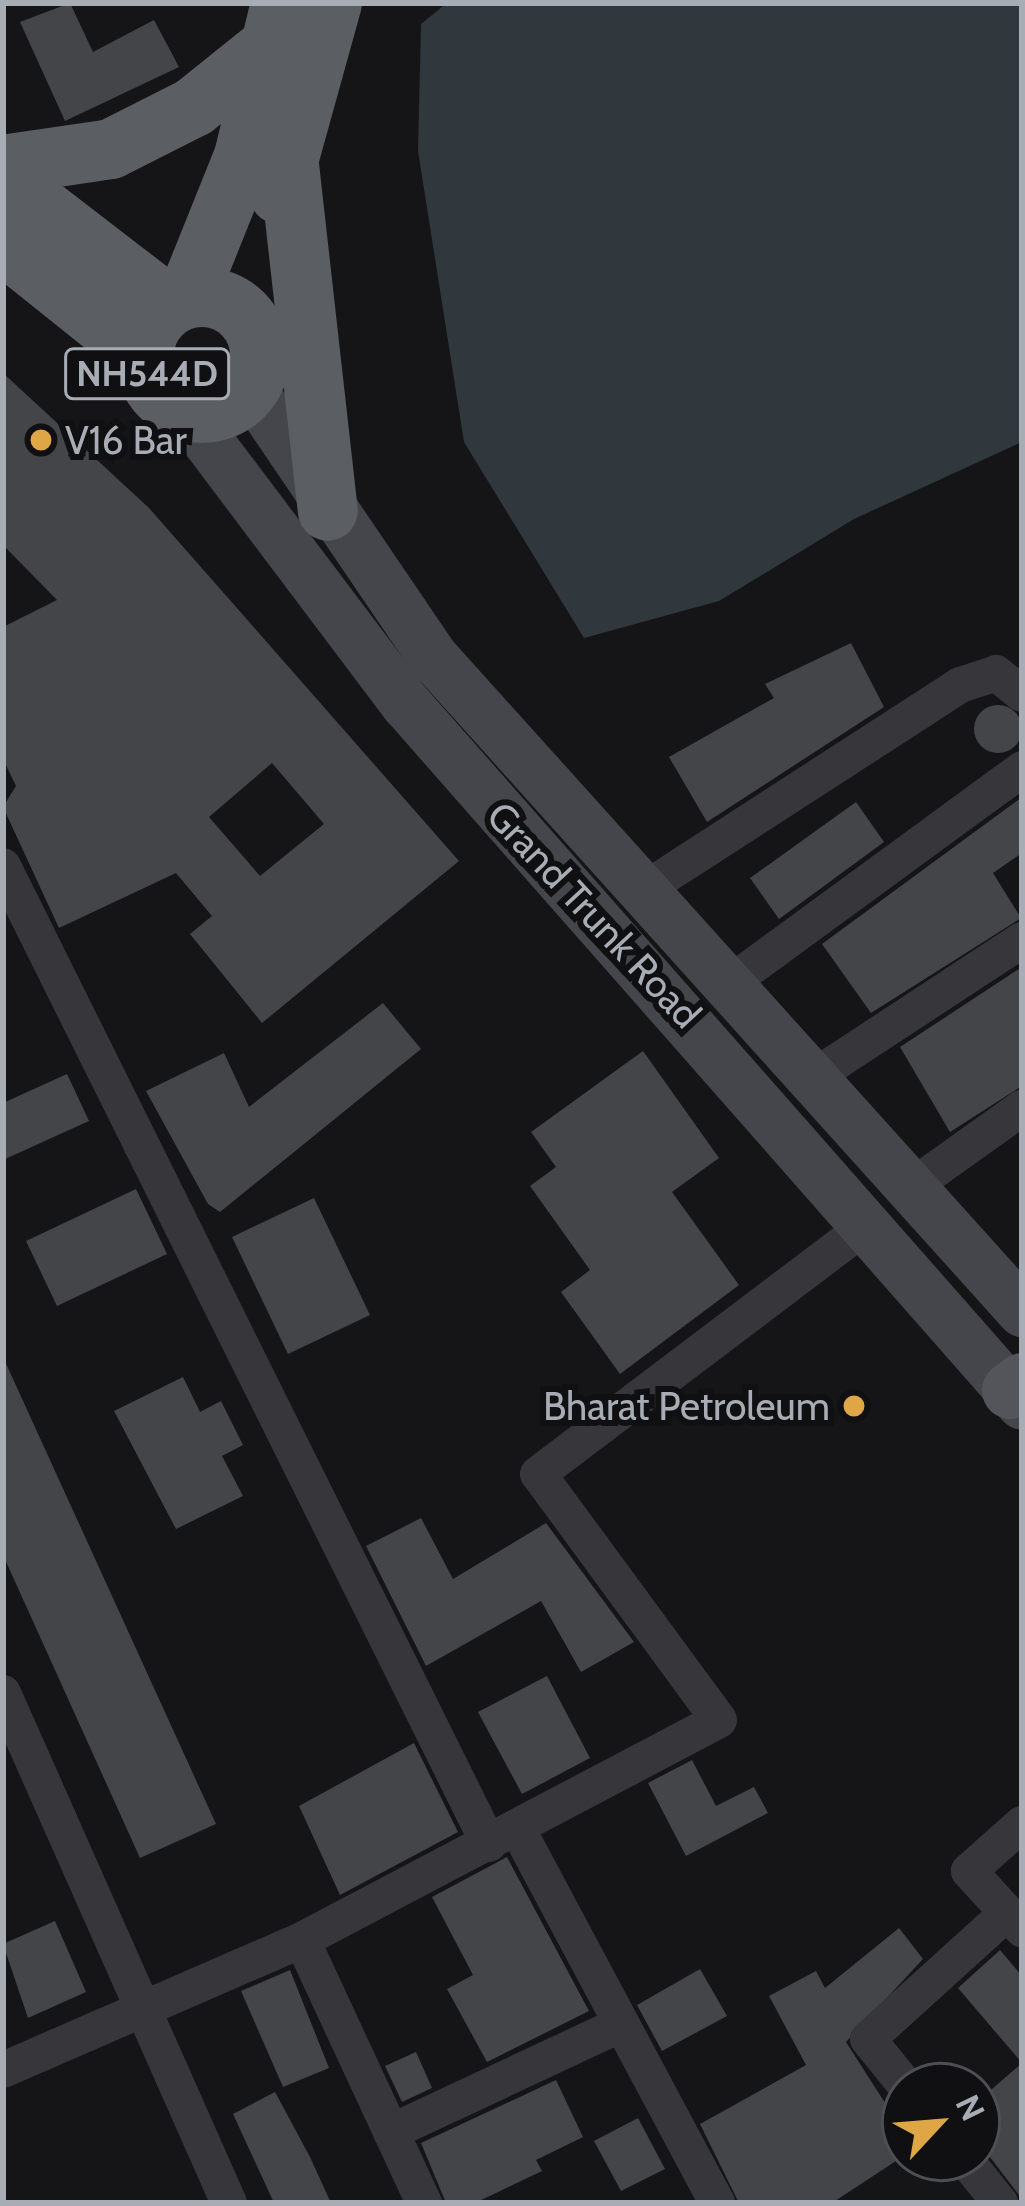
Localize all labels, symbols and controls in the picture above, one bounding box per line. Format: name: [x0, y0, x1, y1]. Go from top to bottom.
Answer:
road number: NH544D: [63, 344, 231, 404]
place label: V16 Bar: [65, 417, 187, 463]
marker: V16 Bar: [28, 427, 54, 453]
street label: Grand Trunk Road: [477, 792, 711, 1038]
place label: Bharat Petroleum: [543, 1383, 830, 1429]
marker: Bharat Petroleum: [841, 1393, 867, 1419]
north arrow: [881, 2062, 1001, 2182]
text: N: [948, 2088, 994, 2127]

